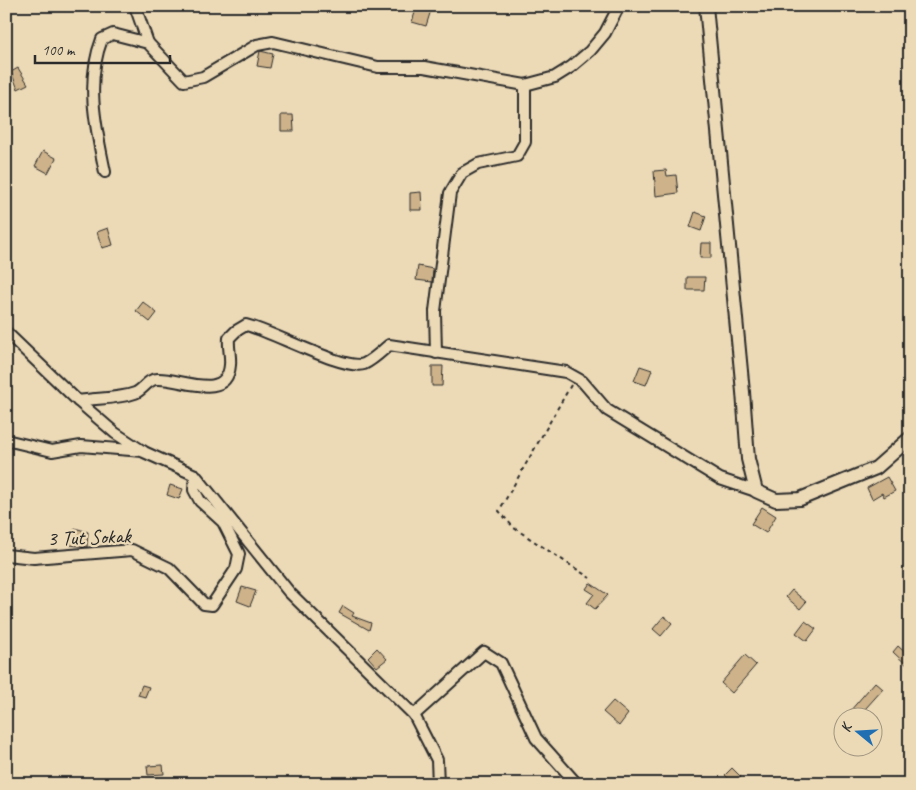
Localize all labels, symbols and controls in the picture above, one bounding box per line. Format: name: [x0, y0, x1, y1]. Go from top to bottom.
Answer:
scale bar: [35, 32, 170, 64]
text: 100 m: [42, 41, 76, 60]
street label: 3 Tut Sokak: [47, 523, 133, 551]
north arrow: [834, 708, 884, 758]
text: K: [837, 719, 856, 734]

